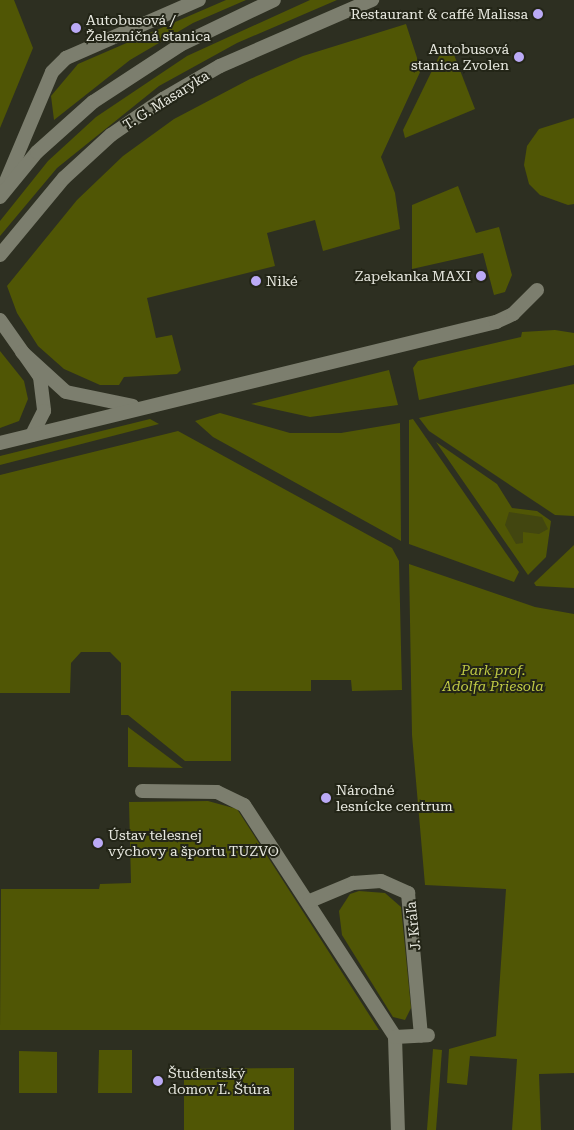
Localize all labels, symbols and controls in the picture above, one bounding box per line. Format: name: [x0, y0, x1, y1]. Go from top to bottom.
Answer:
place label: Restaurant & caffé Malissa: [351, 6, 528, 22]
marker: Restaurant & caffé Malissa: [532, 8, 544, 20]
place label: Autobusová / Železničná stanica: [86, 12, 211, 44]
marker: Autobusová / Železničná stanica: [70, 22, 82, 34]
place label: Autobusová stanica Zvolen: [411, 41, 509, 74]
marker: Autobusová stanica Zvolen: [513, 51, 525, 63]
street label: T. G. Masaryka: [120, 67, 212, 133]
place label: Zapekanka MAXI: [355, 268, 471, 284]
marker: Zapekanka MAXI: [475, 270, 487, 282]
place label: Niké: [266, 273, 298, 289]
marker: Niké: [250, 275, 262, 287]
park label: Park prof. Adolfa Priesola: [442, 662, 544, 694]
place label: Národné lesnícke centrum: [336, 782, 453, 814]
marker: Národné lesnícke centrum: [320, 792, 332, 804]
place label: Ústav telesnej výchovy a športu TUZVO: [108, 827, 279, 860]
marker: Ústav telesnej výchovy a športu TUZVO: [92, 837, 104, 849]
street label: J. Kráľa: [402, 901, 424, 951]
place label: Študentský domov Ľ. Štúra: [168, 1065, 270, 1098]
marker: Študentský domov Ľ. Štúra: [152, 1075, 164, 1087]

